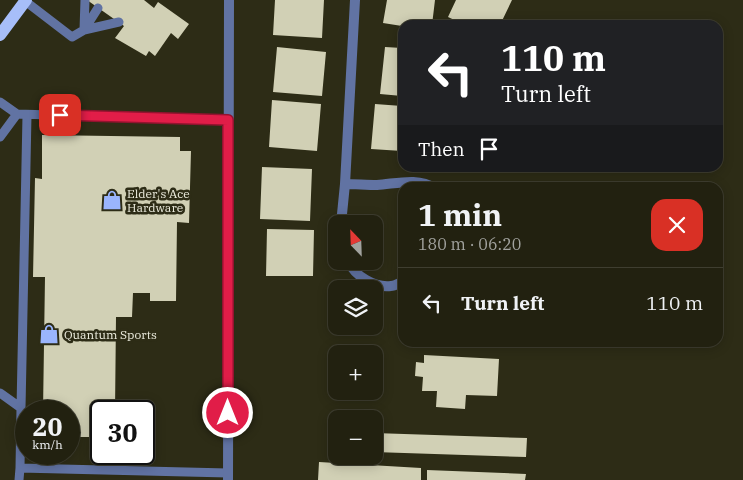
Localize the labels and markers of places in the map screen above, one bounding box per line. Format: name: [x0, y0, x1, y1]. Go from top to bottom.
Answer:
pin: [39, 94, 81, 136]
place label: Elder's Ace Hardware: [127, 186, 190, 215]
shop icon: Elder's Ace Hardware: [101, 189, 123, 211]
shop icon: Quantum Sports: [38, 323, 60, 345]
place label: Quantum Sports: [64, 327, 157, 342]

